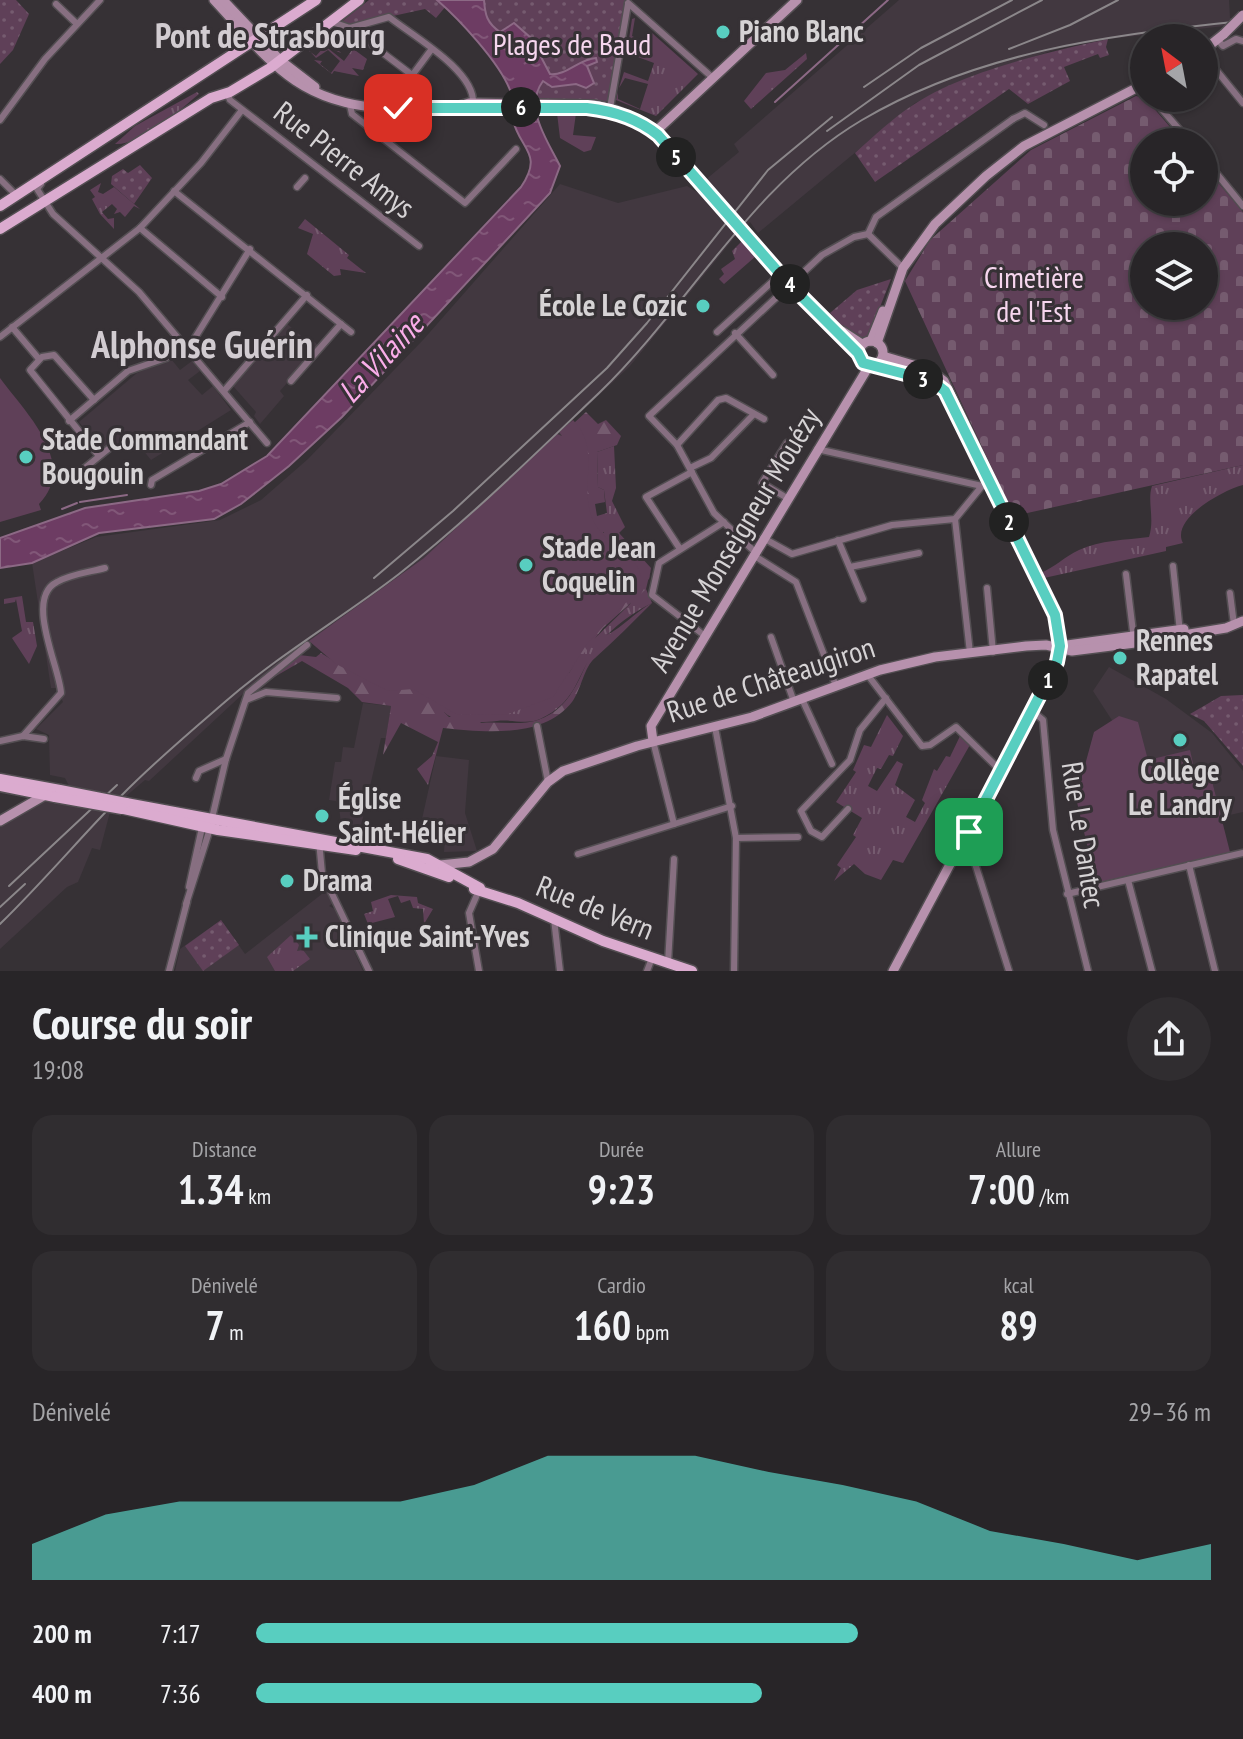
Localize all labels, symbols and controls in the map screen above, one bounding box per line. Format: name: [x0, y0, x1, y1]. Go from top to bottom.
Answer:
place label: Piano Blanc: [739, 11, 864, 50]
district label: Pont de Strasbourg: [155, 13, 385, 57]
marker: Piano Blanc: [714, 23, 732, 41]
park label: Plages de Baud: [493, 24, 651, 63]
north arrow: [1130, 24, 1218, 112]
map controls: [1130, 24, 1218, 320]
pin: [364, 74, 432, 142]
icon: check: [376, 86, 420, 130]
pin: 6: [501, 87, 541, 127]
street label: Rue Pierre Amys: [267, 92, 423, 226]
text: 6: [516, 93, 526, 121]
button: locate: [1130, 128, 1218, 216]
pin: 5: [656, 137, 696, 177]
text: 5: [671, 143, 681, 171]
button: layers: [1130, 232, 1218, 320]
park label: Cimetière de l'Est: [984, 257, 1084, 330]
pin: 4: [770, 264, 810, 304]
text: 4: [785, 270, 795, 298]
place label: École Le Cozic: [539, 285, 687, 324]
marker: École Le Cozic: [694, 297, 712, 315]
water label: La Vilaine: [328, 302, 434, 411]
district label: Alphonse Guérin: [90, 319, 313, 368]
pin: 3: [903, 359, 943, 399]
text: 3: [918, 365, 928, 393]
street label: Avenue Monseigneur Mouézy: [639, 399, 829, 679]
place label: Stade Commandant Bougouin: [42, 419, 248, 492]
marker: Stade Commandant Bougouin: [17, 448, 35, 466]
pin: 2: [989, 502, 1029, 542]
text: 2: [1004, 508, 1014, 536]
place label: Stade Jean Coquelin: [542, 527, 656, 600]
marker: Stade Jean Coquelin: [517, 556, 535, 574]
place label: Rennes Rapatel: [1136, 620, 1219, 693]
street label: Rue de Châteaugiron: [662, 627, 879, 731]
marker: Rennes Rapatel: [1111, 649, 1129, 667]
pin: 1: [1028, 660, 1068, 700]
text: 1: [1043, 666, 1053, 694]
marker: Collège Le Landry: [1171, 731, 1189, 749]
place label: Collège Le Landry: [1128, 750, 1233, 823]
street label: Rue Le Dantec: [1054, 759, 1115, 911]
place label: Église Saint-Hélier: [338, 778, 466, 851]
pin: [935, 798, 1003, 866]
marker: Église Saint-Hélier: [313, 807, 331, 825]
icon: arrive: [947, 810, 991, 854]
place label: Drama: [303, 860, 373, 899]
street label: Rue de Vern: [531, 865, 660, 948]
marker: Drama: [278, 872, 296, 890]
place label: Clinique Saint-Yves: [325, 916, 529, 955]
marker: Clinique Saint-Yves: [296, 926, 318, 948]
text: Course du soir: [32, 994, 252, 1051]
button: share: [1127, 997, 1211, 1081]
text: 19:08: [32, 1053, 84, 1086]
text: Distance: [192, 1135, 257, 1163]
text: Durée: [599, 1135, 644, 1163]
text: Allure: [996, 1135, 1041, 1163]
text: 1.34: [178, 1163, 244, 1215]
text: 9:23: [588, 1163, 655, 1215]
text: 7:00: [968, 1163, 1035, 1215]
text: km: [244, 1182, 271, 1210]
text: /km: [1035, 1182, 1069, 1210]
text: Dénivelé: [191, 1271, 258, 1299]
text: Cardio: [597, 1271, 646, 1299]
text: kcal: [1003, 1271, 1034, 1299]
text: 7: [205, 1299, 225, 1351]
text: 160: [574, 1299, 631, 1351]
text: 89: [999, 1299, 1038, 1351]
text: m: [225, 1318, 244, 1346]
text: bpm: [631, 1318, 669, 1346]
text: Dénivelé: [32, 1395, 111, 1428]
text: 29–36 m: [1128, 1395, 1211, 1428]
text: 200 m: [32, 1617, 92, 1650]
text: 7:17: [160, 1617, 200, 1650]
text: 400 m: [32, 1677, 92, 1710]
text: 7:36: [160, 1677, 200, 1710]

